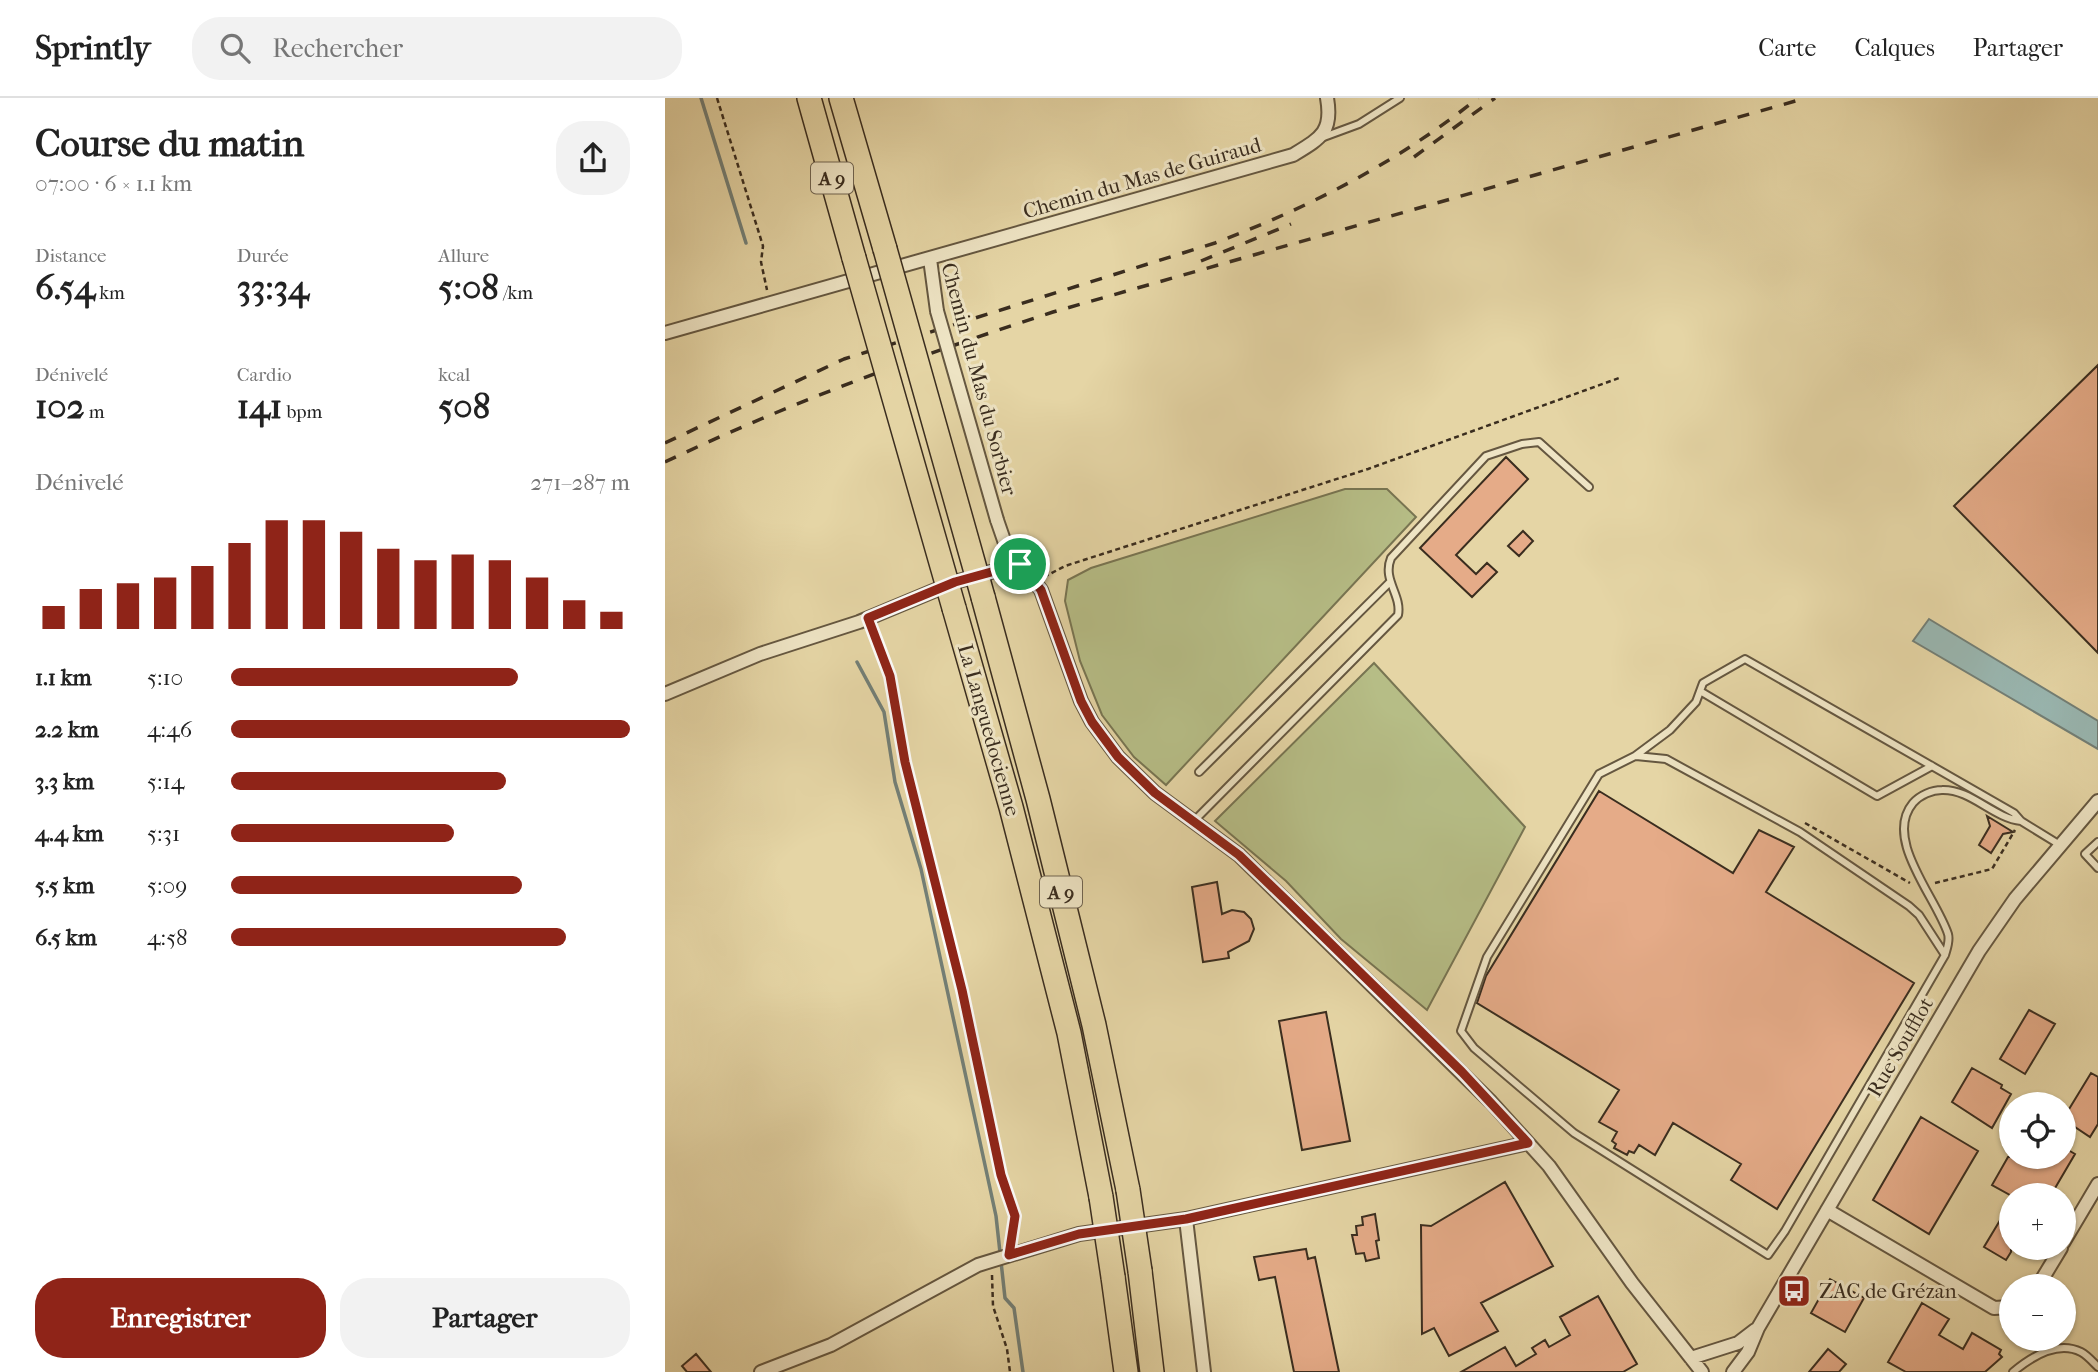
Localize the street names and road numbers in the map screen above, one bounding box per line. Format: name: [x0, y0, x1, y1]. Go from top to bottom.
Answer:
street label: Chemin du Mas de Guiraud: [1020, 132, 1264, 224]
road number: A 9: [811, 162, 853, 194]
street label: Chemin du Mas du Sorbier: [936, 260, 1022, 498]
street label: La Languedocienne: [953, 641, 1025, 819]
road number: A 9: [1040, 876, 1082, 908]
street label: Rue Soufflot: [1862, 993, 1938, 1101]

